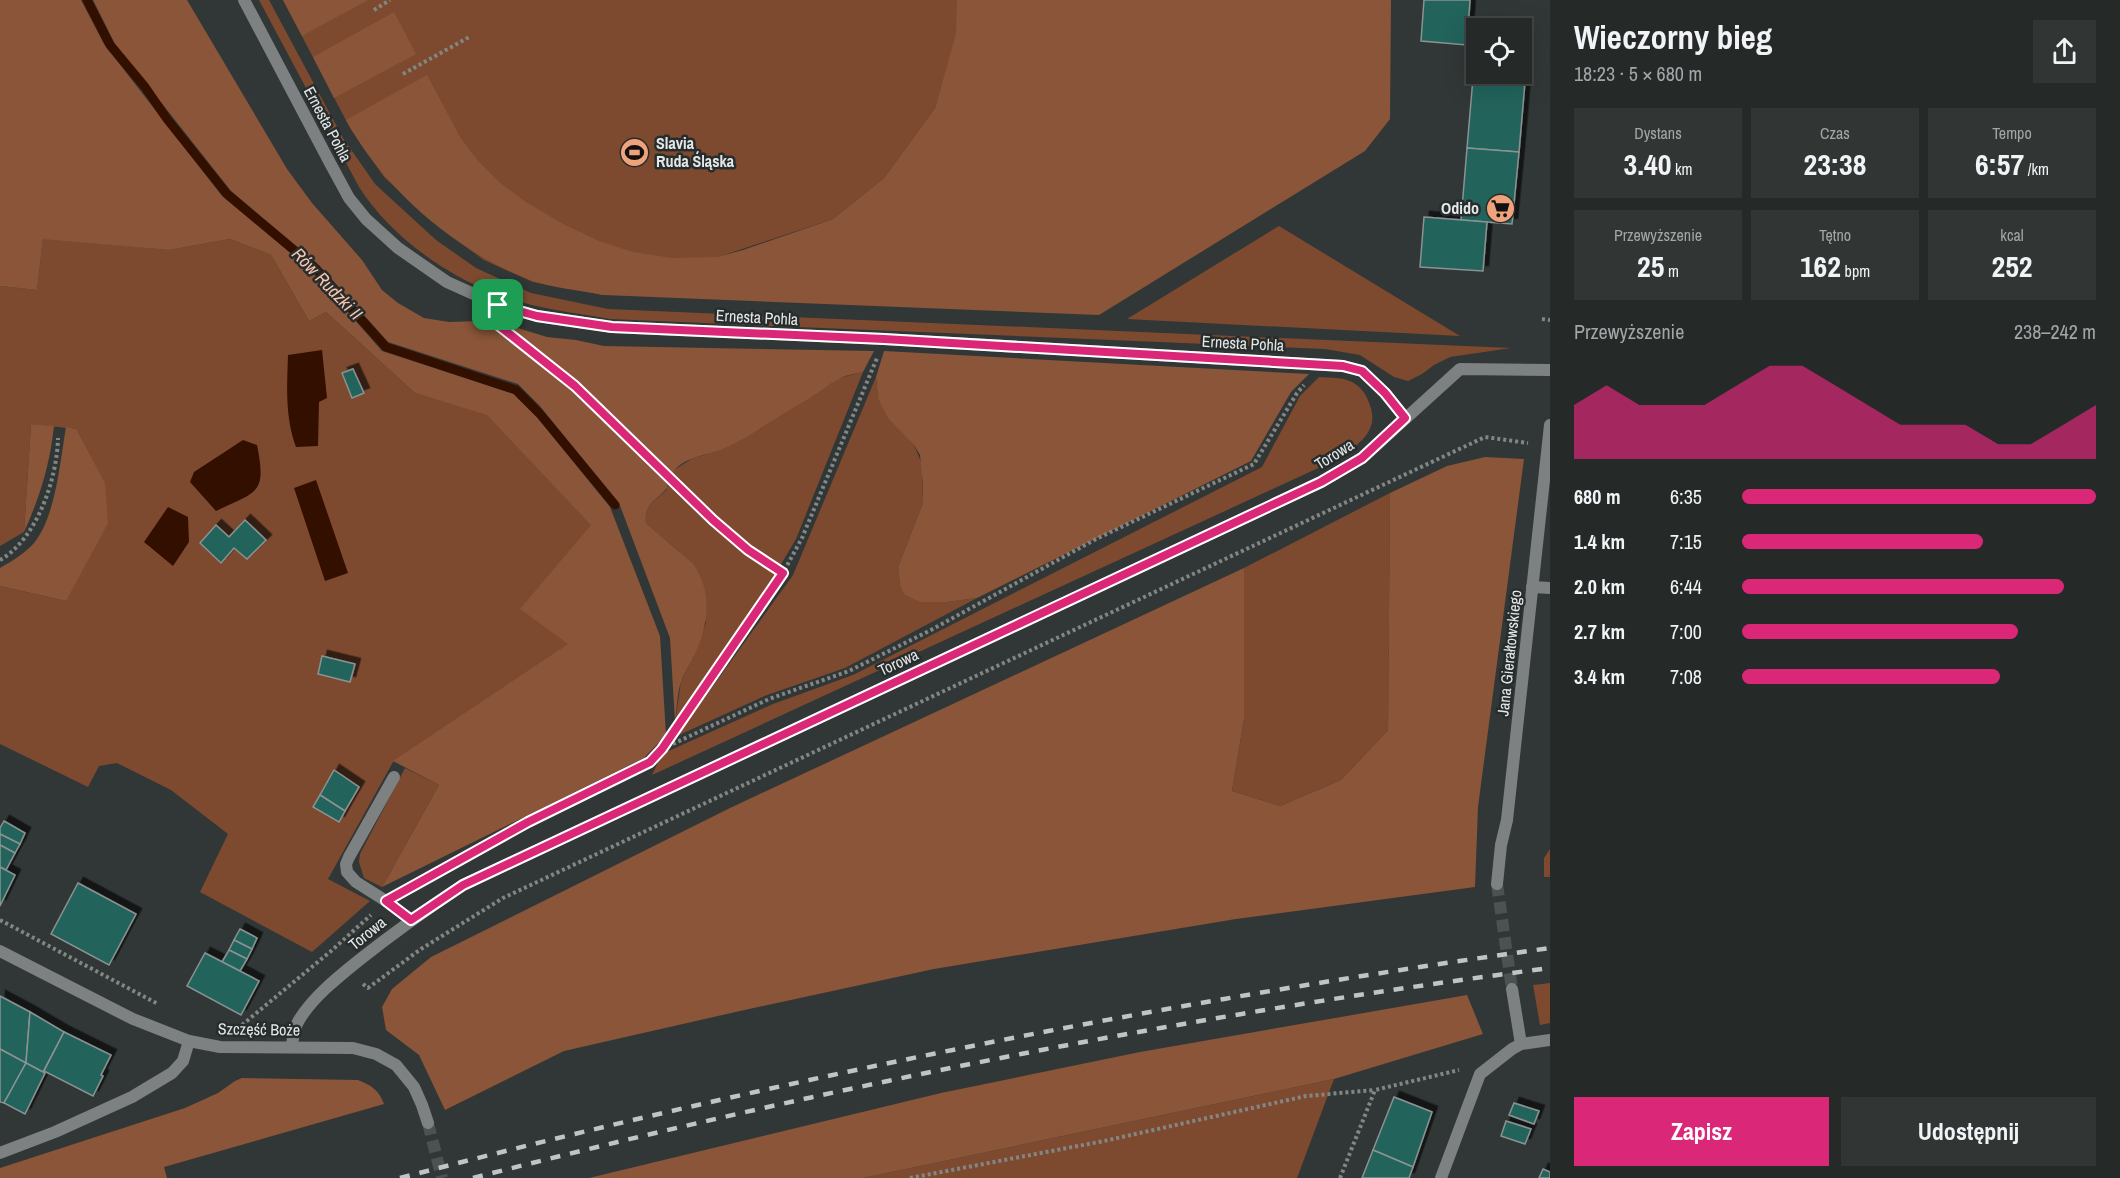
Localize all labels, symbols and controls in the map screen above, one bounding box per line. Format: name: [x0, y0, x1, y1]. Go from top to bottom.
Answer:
text: Wieczorny bieg: [1574, 15, 1772, 59]
map controls: [1466, 18, 1532, 84]
button: locate: [1466, 18, 1532, 84]
button: share: [2033, 20, 2096, 83]
text: 18:23 · 5 × 680 m: [1574, 60, 1702, 87]
street label: Ernesta Pohla: [299, 82, 357, 166]
text: Dystans: [1634, 122, 1682, 144]
text: Czas: [1820, 122, 1850, 144]
text: Tempo: [1992, 122, 2032, 144]
place label: Slavia Ruda Śląska: [656, 132, 735, 172]
sports icon: Slavia Ruda Śląska: [619, 136, 651, 168]
text: 3.40: [1623, 144, 1671, 184]
text: 23:38: [1804, 144, 1866, 184]
text: 6:57: [1975, 144, 2024, 184]
text: km: [1671, 158, 1693, 180]
text: /km: [2024, 158, 2049, 180]
supermarket icon: Odido: [1484, 192, 1516, 224]
place label: Odido: [1441, 197, 1479, 219]
text: Przewyższenie: [1614, 224, 1702, 246]
text: Tętno: [1819, 224, 1851, 246]
text: kcal: [2000, 224, 2024, 246]
water label: Rów Rudzki II: [286, 242, 368, 325]
text: 25: [1637, 246, 1664, 286]
text: 162: [1800, 246, 1841, 286]
text: 252: [1991, 246, 2033, 286]
text: m: [1664, 260, 1679, 282]
text: bpm: [1841, 260, 1870, 282]
pin: [472, 279, 523, 330]
icon: arrive: [481, 288, 514, 321]
street label: Ernesta Pohla: [715, 304, 799, 330]
text: Przewyższenie: [1574, 318, 1684, 345]
text: 238–242 m: [2014, 318, 2096, 345]
street label: Ernesta Pohla: [1201, 330, 1285, 356]
street label: Torowa: [1310, 433, 1358, 475]
text: 680 m: [1574, 483, 1621, 510]
text: 6:35: [1670, 483, 1702, 510]
text: 1.4 km: [1574, 528, 1625, 555]
text: 7:15: [1670, 528, 1702, 555]
text: 2.0 km: [1574, 573, 1625, 600]
text: 6:44: [1670, 573, 1702, 600]
street label: Jana Gierałtowskiego: [1491, 589, 1527, 717]
text: 2.7 km: [1574, 618, 1625, 645]
text: 7:00: [1670, 618, 1702, 645]
street label: Torowa: [874, 643, 922, 681]
text: 3.4 km: [1574, 663, 1625, 690]
text: 7:08: [1670, 663, 1702, 690]
street label: Torowa: [344, 911, 391, 955]
street label: Szczęść Boże: [218, 1017, 300, 1041]
button: Zapisz: [1574, 1097, 1829, 1166]
button: Udostępnij: [1841, 1097, 2096, 1166]

